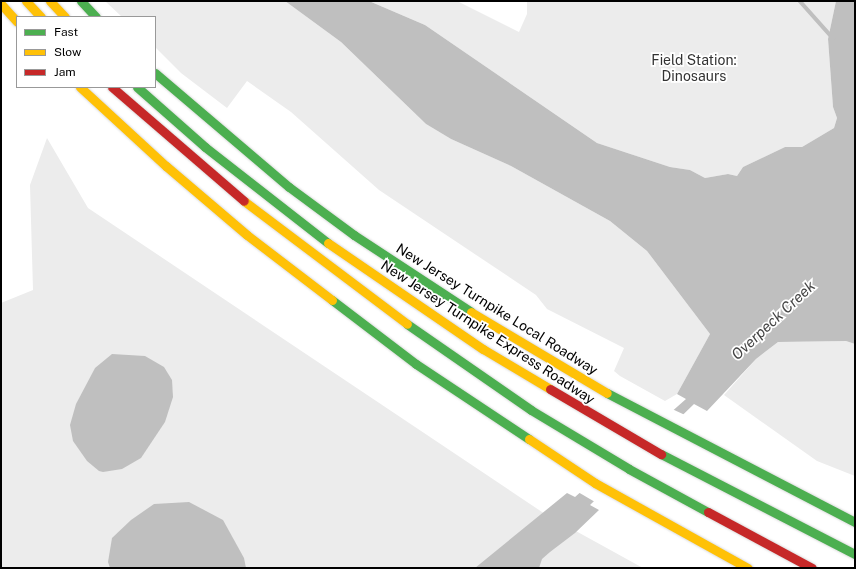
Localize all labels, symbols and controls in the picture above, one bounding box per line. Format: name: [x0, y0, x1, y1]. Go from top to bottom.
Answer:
legend: [16, 16, 156, 88]
text: Fast: [54, 25, 78, 39]
text: Slow: [54, 45, 81, 59]
park label: Field Station: Dinosaurs: [651, 52, 737, 84]
text: Jam: [54, 65, 76, 79]
street label: New Jersey Turnpike Local Roadway: [393, 240, 601, 378]
street label: New Jersey Turnpike Express Roadway: [378, 256, 598, 408]
water label: Overpeck Creek: [727, 277, 819, 363]

